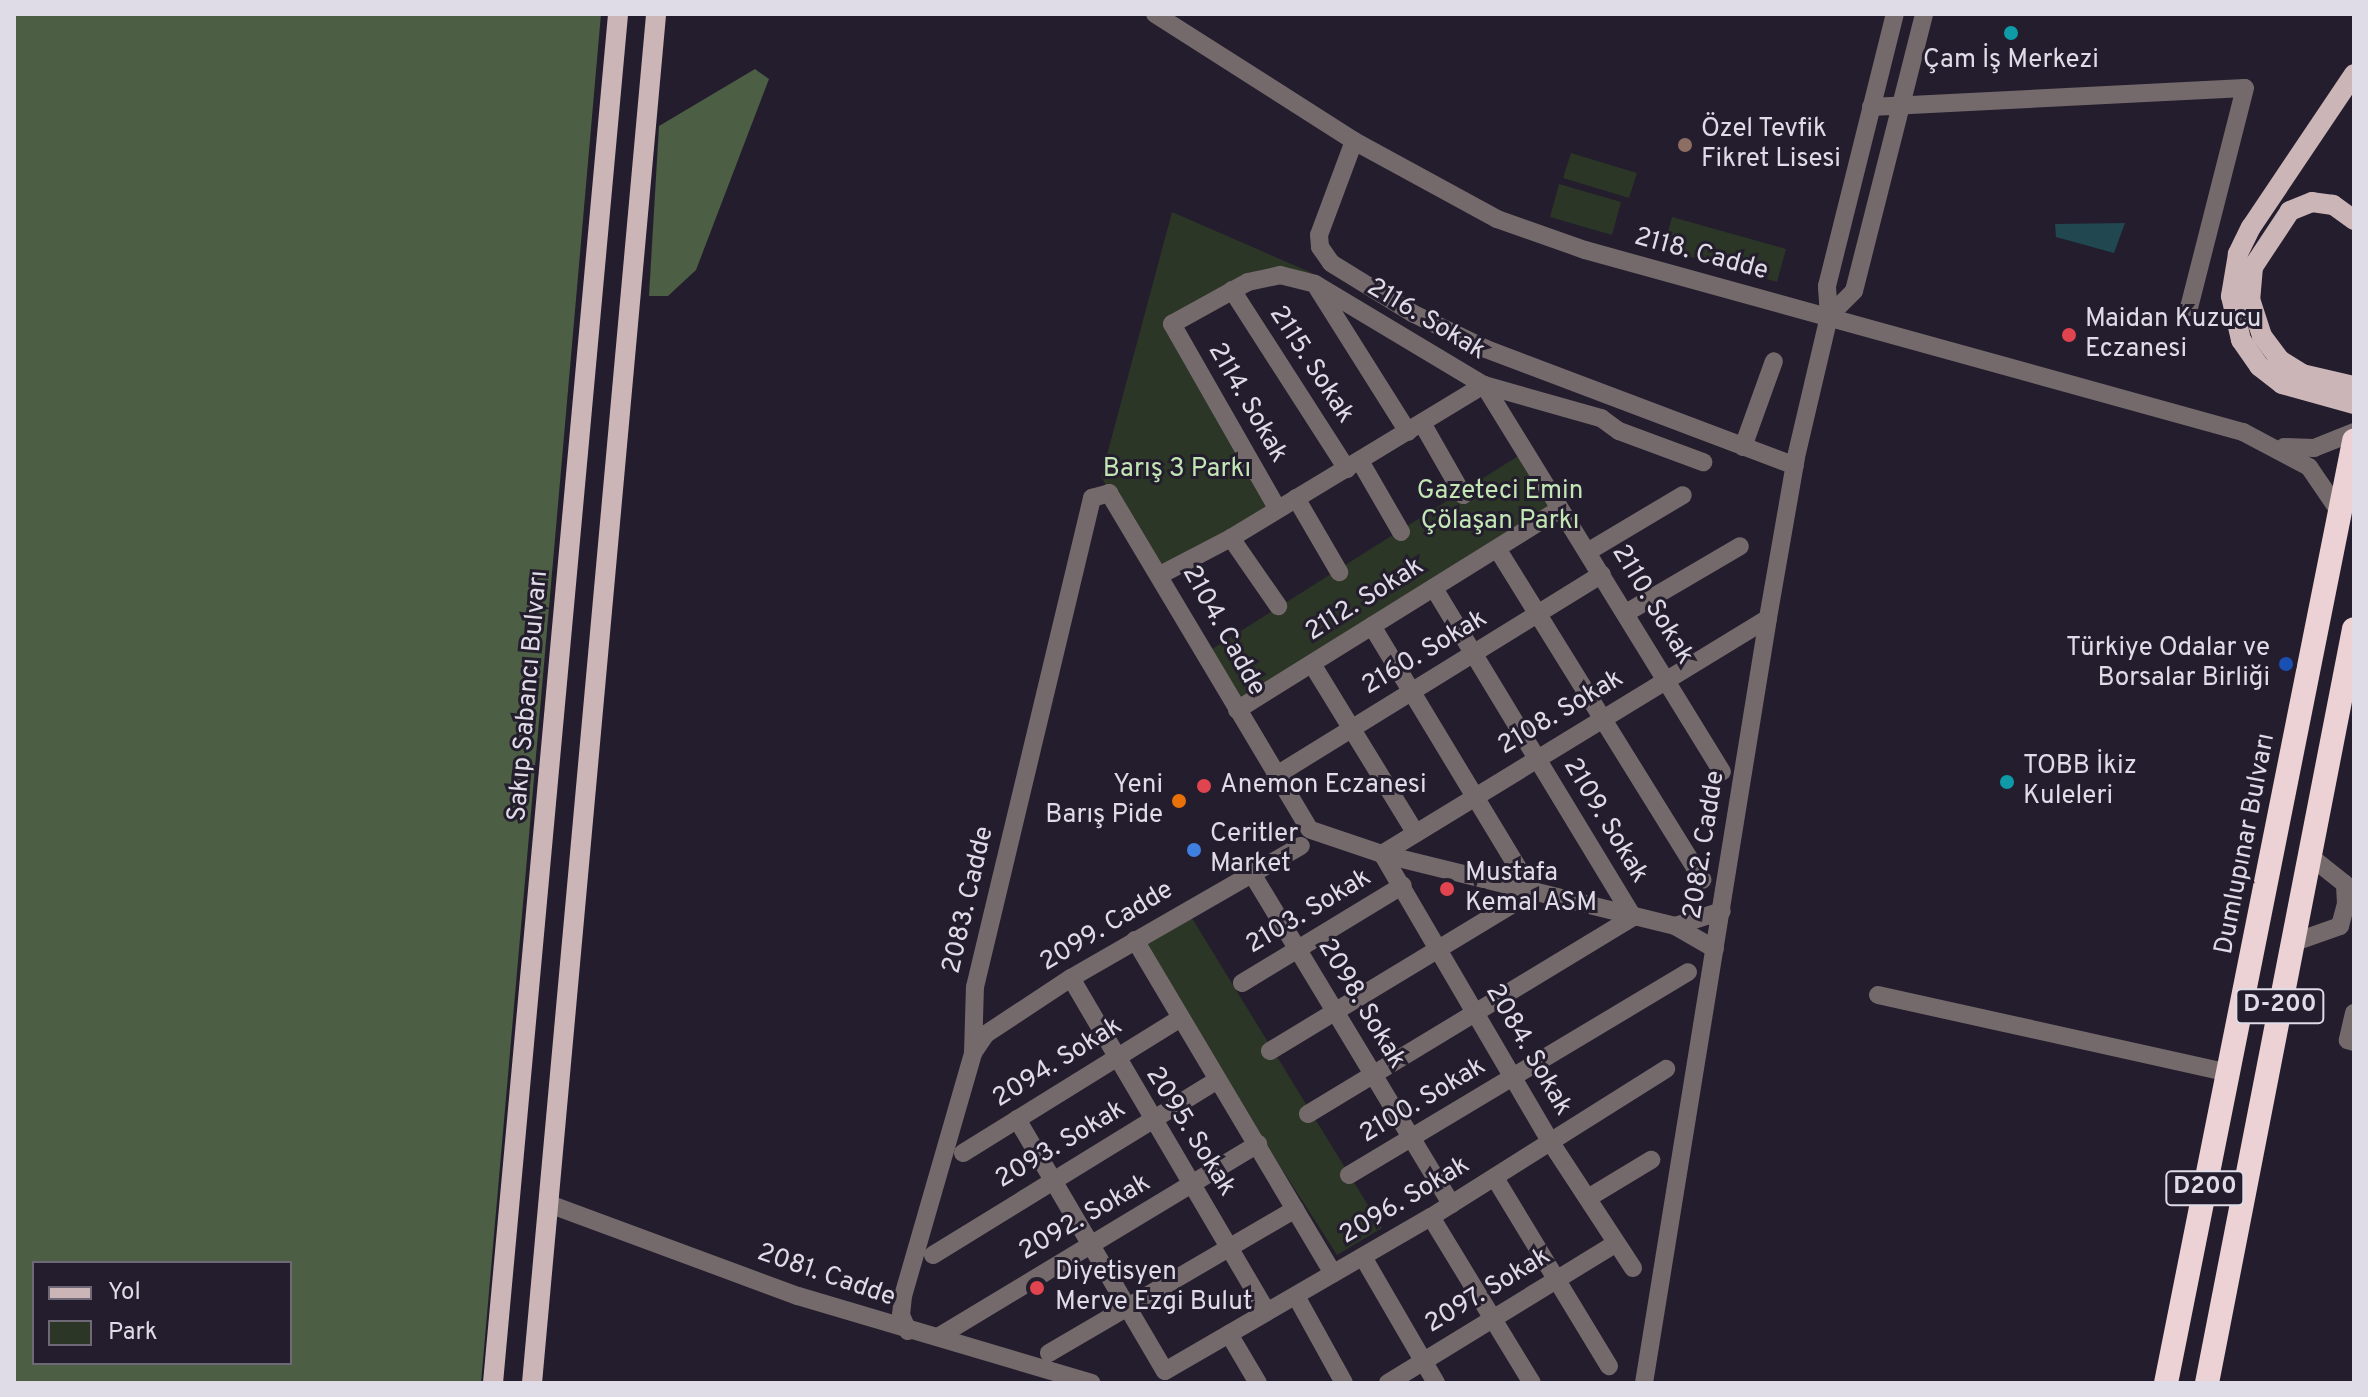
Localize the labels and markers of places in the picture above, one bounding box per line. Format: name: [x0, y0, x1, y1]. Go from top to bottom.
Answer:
marker: Çam İş Merkezi: [2002, 24, 2020, 42]
place label: Çam İş Merkezi: [1923, 45, 2099, 77]
place label: Özel Tevfik Fikret Lisesi: [1701, 114, 1841, 176]
marker: Özel Tevfik Fikret Lisesi: [1676, 136, 1694, 154]
place label: Maidan Kuzucu Eczanesi: [2085, 304, 2261, 366]
marker: Maidan Kuzucu Eczanesi: [2060, 326, 2078, 344]
place label: Türkiye Odalar ve Borsalar Birliği: [2066, 633, 2270, 694]
marker: Türkiye Odalar ve Borsalar Birliği: [2277, 655, 2295, 673]
place label: TOBB İkiz Kuleleri: [2023, 751, 2137, 812]
place label: Yeni Barış Pide: [1045, 770, 1163, 832]
place label: Anemon Eczanesi: [1220, 770, 1427, 802]
marker: TOBB İkiz Kuleleri: [1998, 773, 2016, 791]
marker: Anemon Eczanesi: [1195, 777, 1213, 795]
marker: Yeni Barış Pide: [1170, 792, 1188, 810]
place label: Ceritler Market: [1210, 819, 1298, 880]
marker: Ceritler Market: [1185, 841, 1203, 859]
place label: Mustafa Kemal ASM: [1465, 858, 1598, 920]
marker: Mustafa Kemal ASM: [1436, 878, 1458, 900]
place label: Diyetisyen Merve Ezgi Bulut: [1055, 1257, 1253, 1318]
marker: Diyetisyen Merve Ezgi Bulut: [1026, 1277, 1048, 1299]

